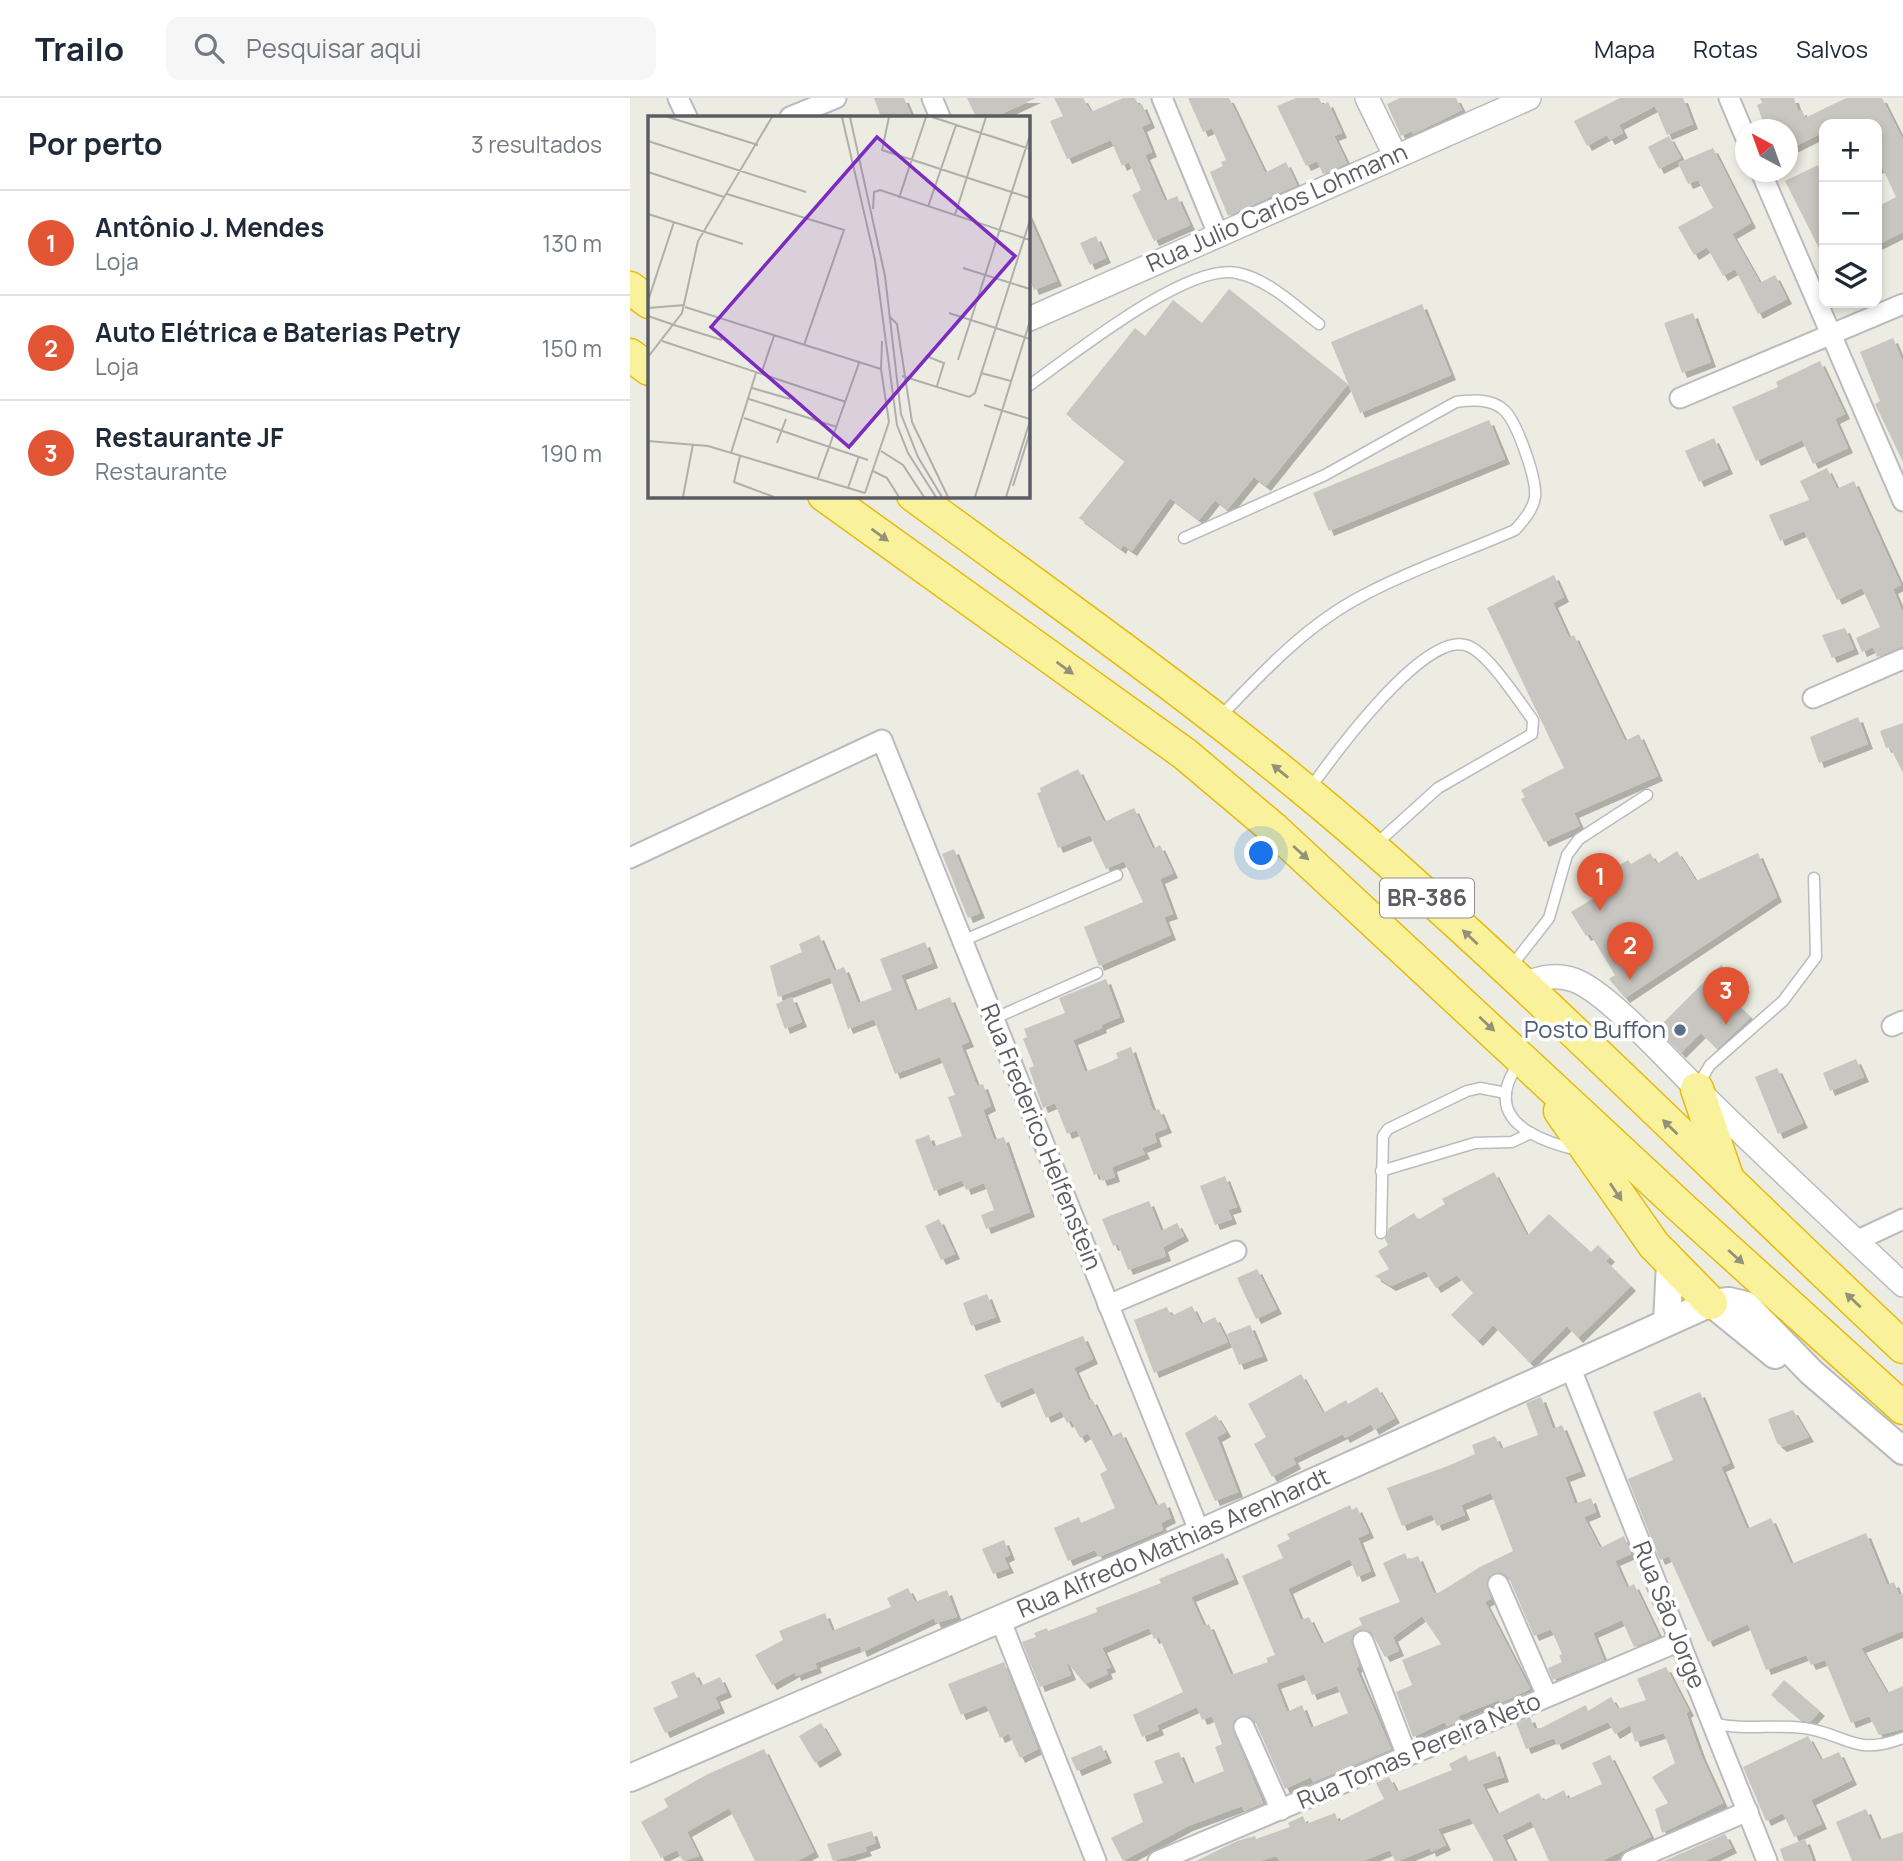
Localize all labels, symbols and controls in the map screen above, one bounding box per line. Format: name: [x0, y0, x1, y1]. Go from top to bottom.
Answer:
search box: [166, 17, 656, 80]
text: Trailo: [35, 26, 124, 71]
icon: search: [190, 29, 228, 67]
text: Pesquisar aqui: [246, 30, 421, 66]
text: Mapa: [1594, 32, 1655, 65]
text: Rotas: [1693, 32, 1758, 65]
text: Salvos: [1796, 32, 1868, 65]
inset map: [648, 116, 1029, 497]
north arrow: [1735, 119, 1798, 182]
map controls: [1819, 119, 1882, 308]
button: +: [1819, 119, 1882, 182]
text: Por perto: [28, 123, 163, 164]
text: 3 resultados: [471, 128, 602, 160]
street label: Rua Julio Carlos Lohmann: [1141, 134, 1412, 279]
button: −: [1819, 182, 1882, 245]
text: Antônio J. Mendes: [95, 209, 324, 245]
text: 1: [46, 227, 56, 259]
text: 130 m: [542, 227, 602, 259]
text: Loja: [95, 245, 139, 277]
button: layers: [1819, 245, 1882, 308]
text: Auto Elétrica e Baterias Petry: [95, 314, 461, 350]
text: 2: [44, 332, 58, 364]
text: 150 m: [542, 332, 602, 364]
text: Loja: [95, 350, 139, 382]
text: Restaurante JF: [95, 419, 284, 455]
text: 3: [44, 437, 58, 469]
text: 190 m: [541, 437, 602, 469]
text: Restaurante: [95, 455, 227, 487]
one-way arrow: [871, 528, 889, 542]
one-way arrow: [1056, 660, 1074, 674]
one-way arrow: [1272, 764, 1289, 779]
your location: [1244, 836, 1278, 870]
one-way arrow: [1292, 845, 1309, 861]
pin: 1: [1577, 853, 1623, 911]
road number: BR-386: [1380, 878, 1474, 918]
pin: 2: [1607, 922, 1653, 980]
one-way arrow: [1461, 929, 1479, 945]
pin: 3: [1703, 967, 1749, 1025]
street label: Rua Frederico Helfenstein: [974, 999, 1111, 1274]
place label: Posto Buffon: [1524, 1012, 1666, 1045]
one-way arrow: [1478, 1015, 1495, 1031]
marker: Posto Buffon: [1672, 1022, 1688, 1038]
one-way arrow: [1662, 1120, 1679, 1136]
one-way arrow: [1609, 1183, 1623, 1201]
one-way arrow: [1727, 1249, 1745, 1265]
one-way arrow: [1845, 1293, 1862, 1309]
street label: Rua Alfredo Mathias Arenhardt: [1012, 1459, 1334, 1625]
street label: Rua São Jorge: [1626, 1536, 1715, 1693]
street label: Rua Tomas Pereira Neto: [1291, 1683, 1545, 1816]

